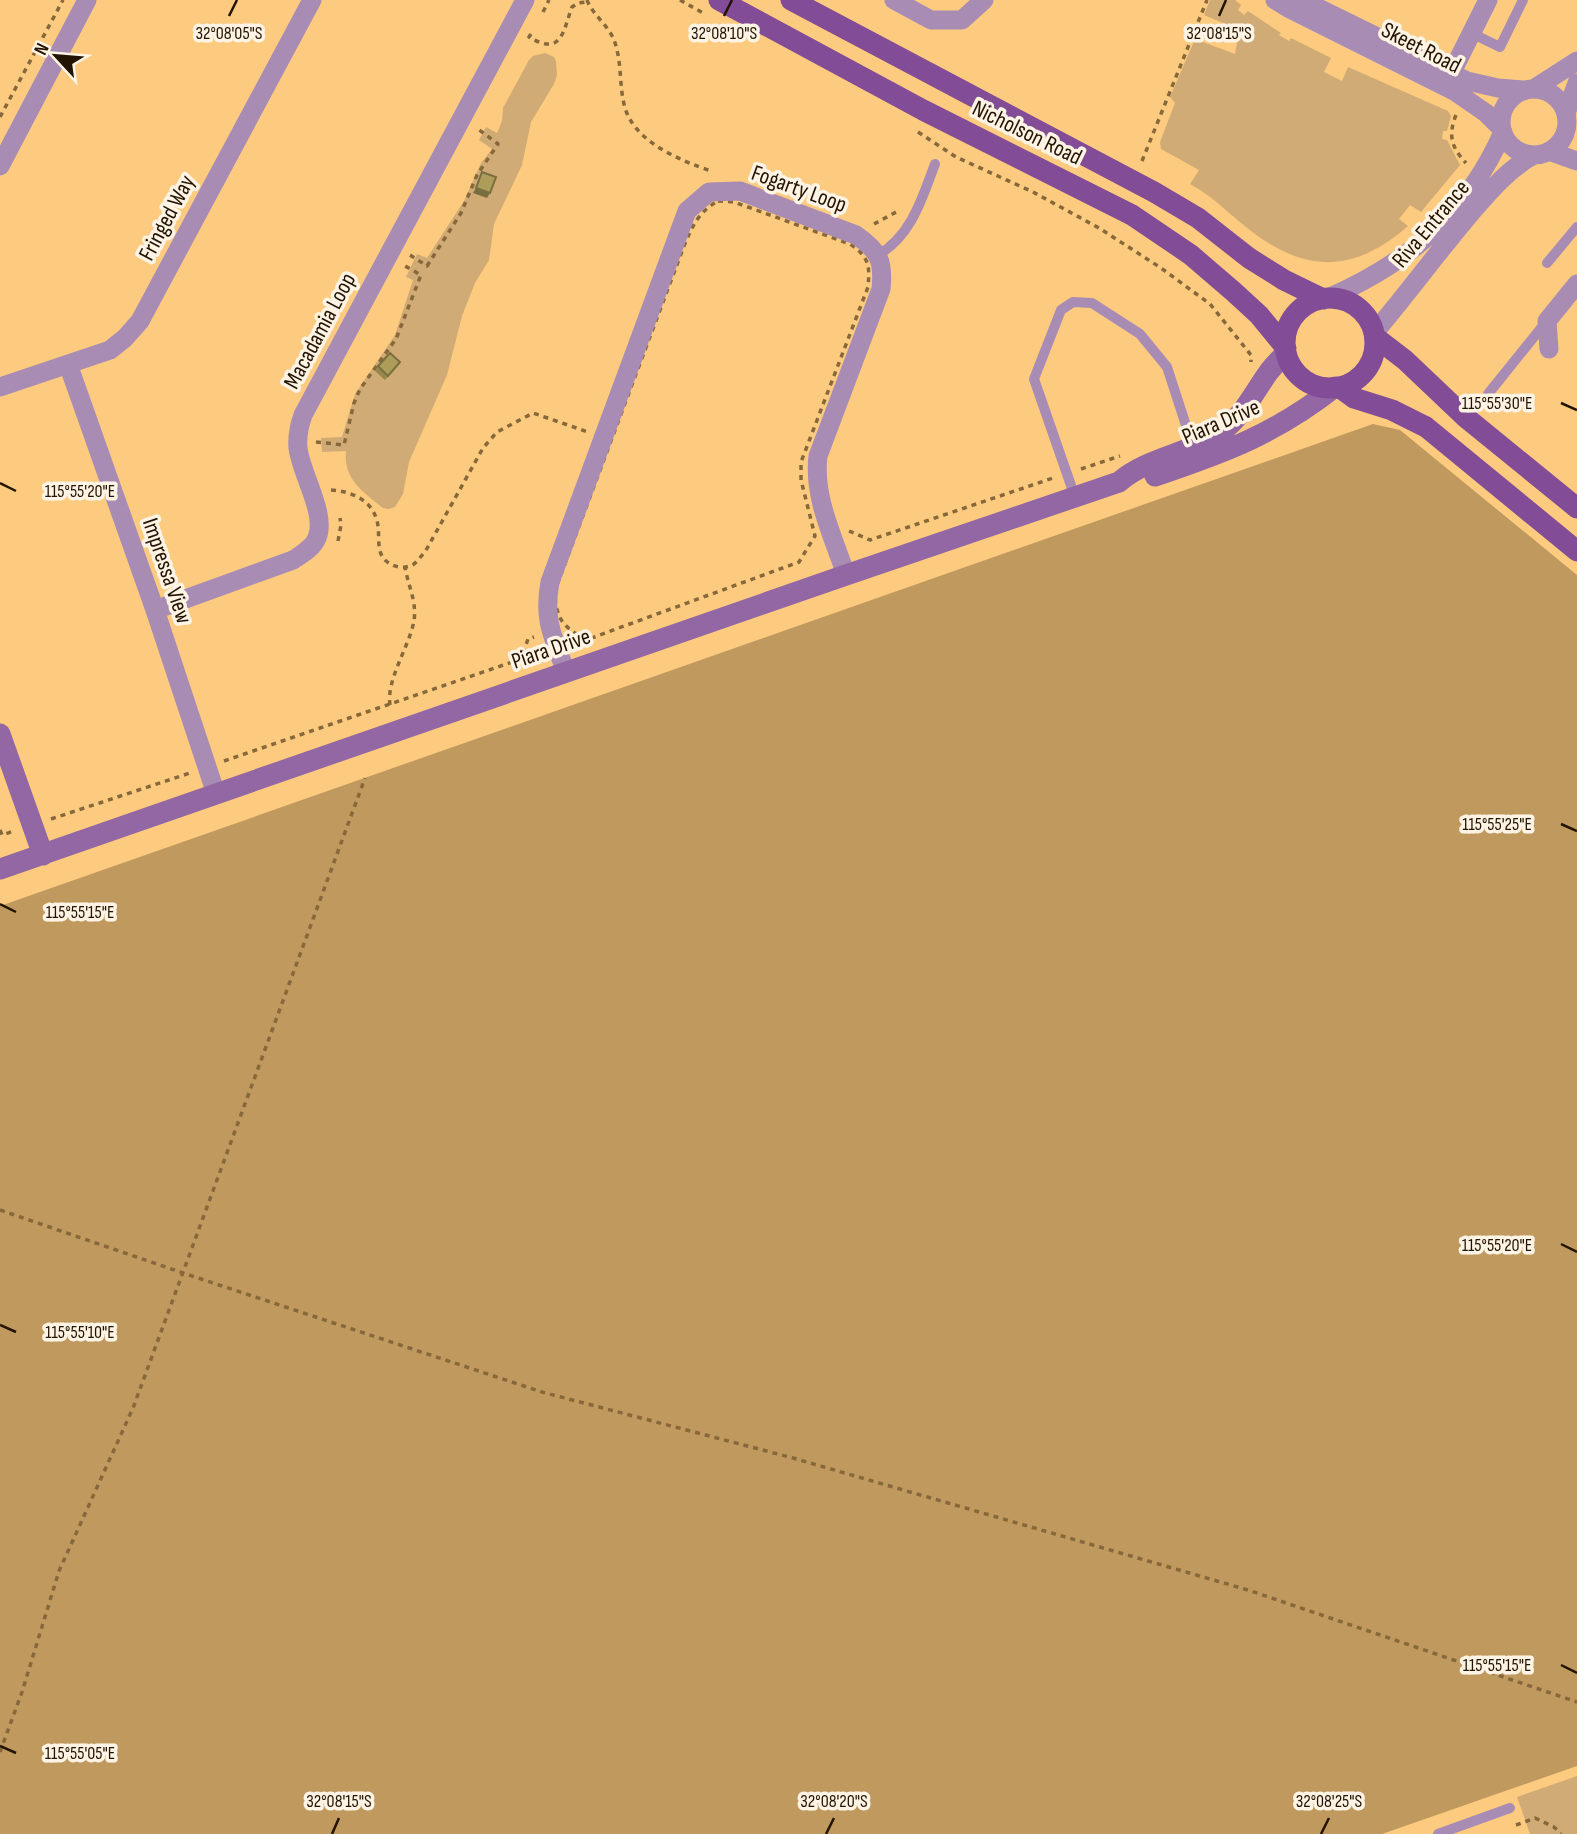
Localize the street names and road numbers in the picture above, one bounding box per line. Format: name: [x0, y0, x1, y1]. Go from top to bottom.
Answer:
street label: Skeet Road: [1376, 16, 1466, 80]
street label: Nicholson Road: [968, 94, 1086, 172]
street label: Fogarty Loop: [748, 159, 850, 219]
street label: Fringed Way: [133, 170, 201, 266]
street label: Riva Entrance: [1386, 174, 1476, 274]
street label: Macadamia Loop: [278, 268, 362, 394]
street label: Piara Drive: [1178, 393, 1264, 451]
street label: Impressa View: [136, 515, 198, 628]
street label: Piara Drive: [508, 622, 594, 676]

